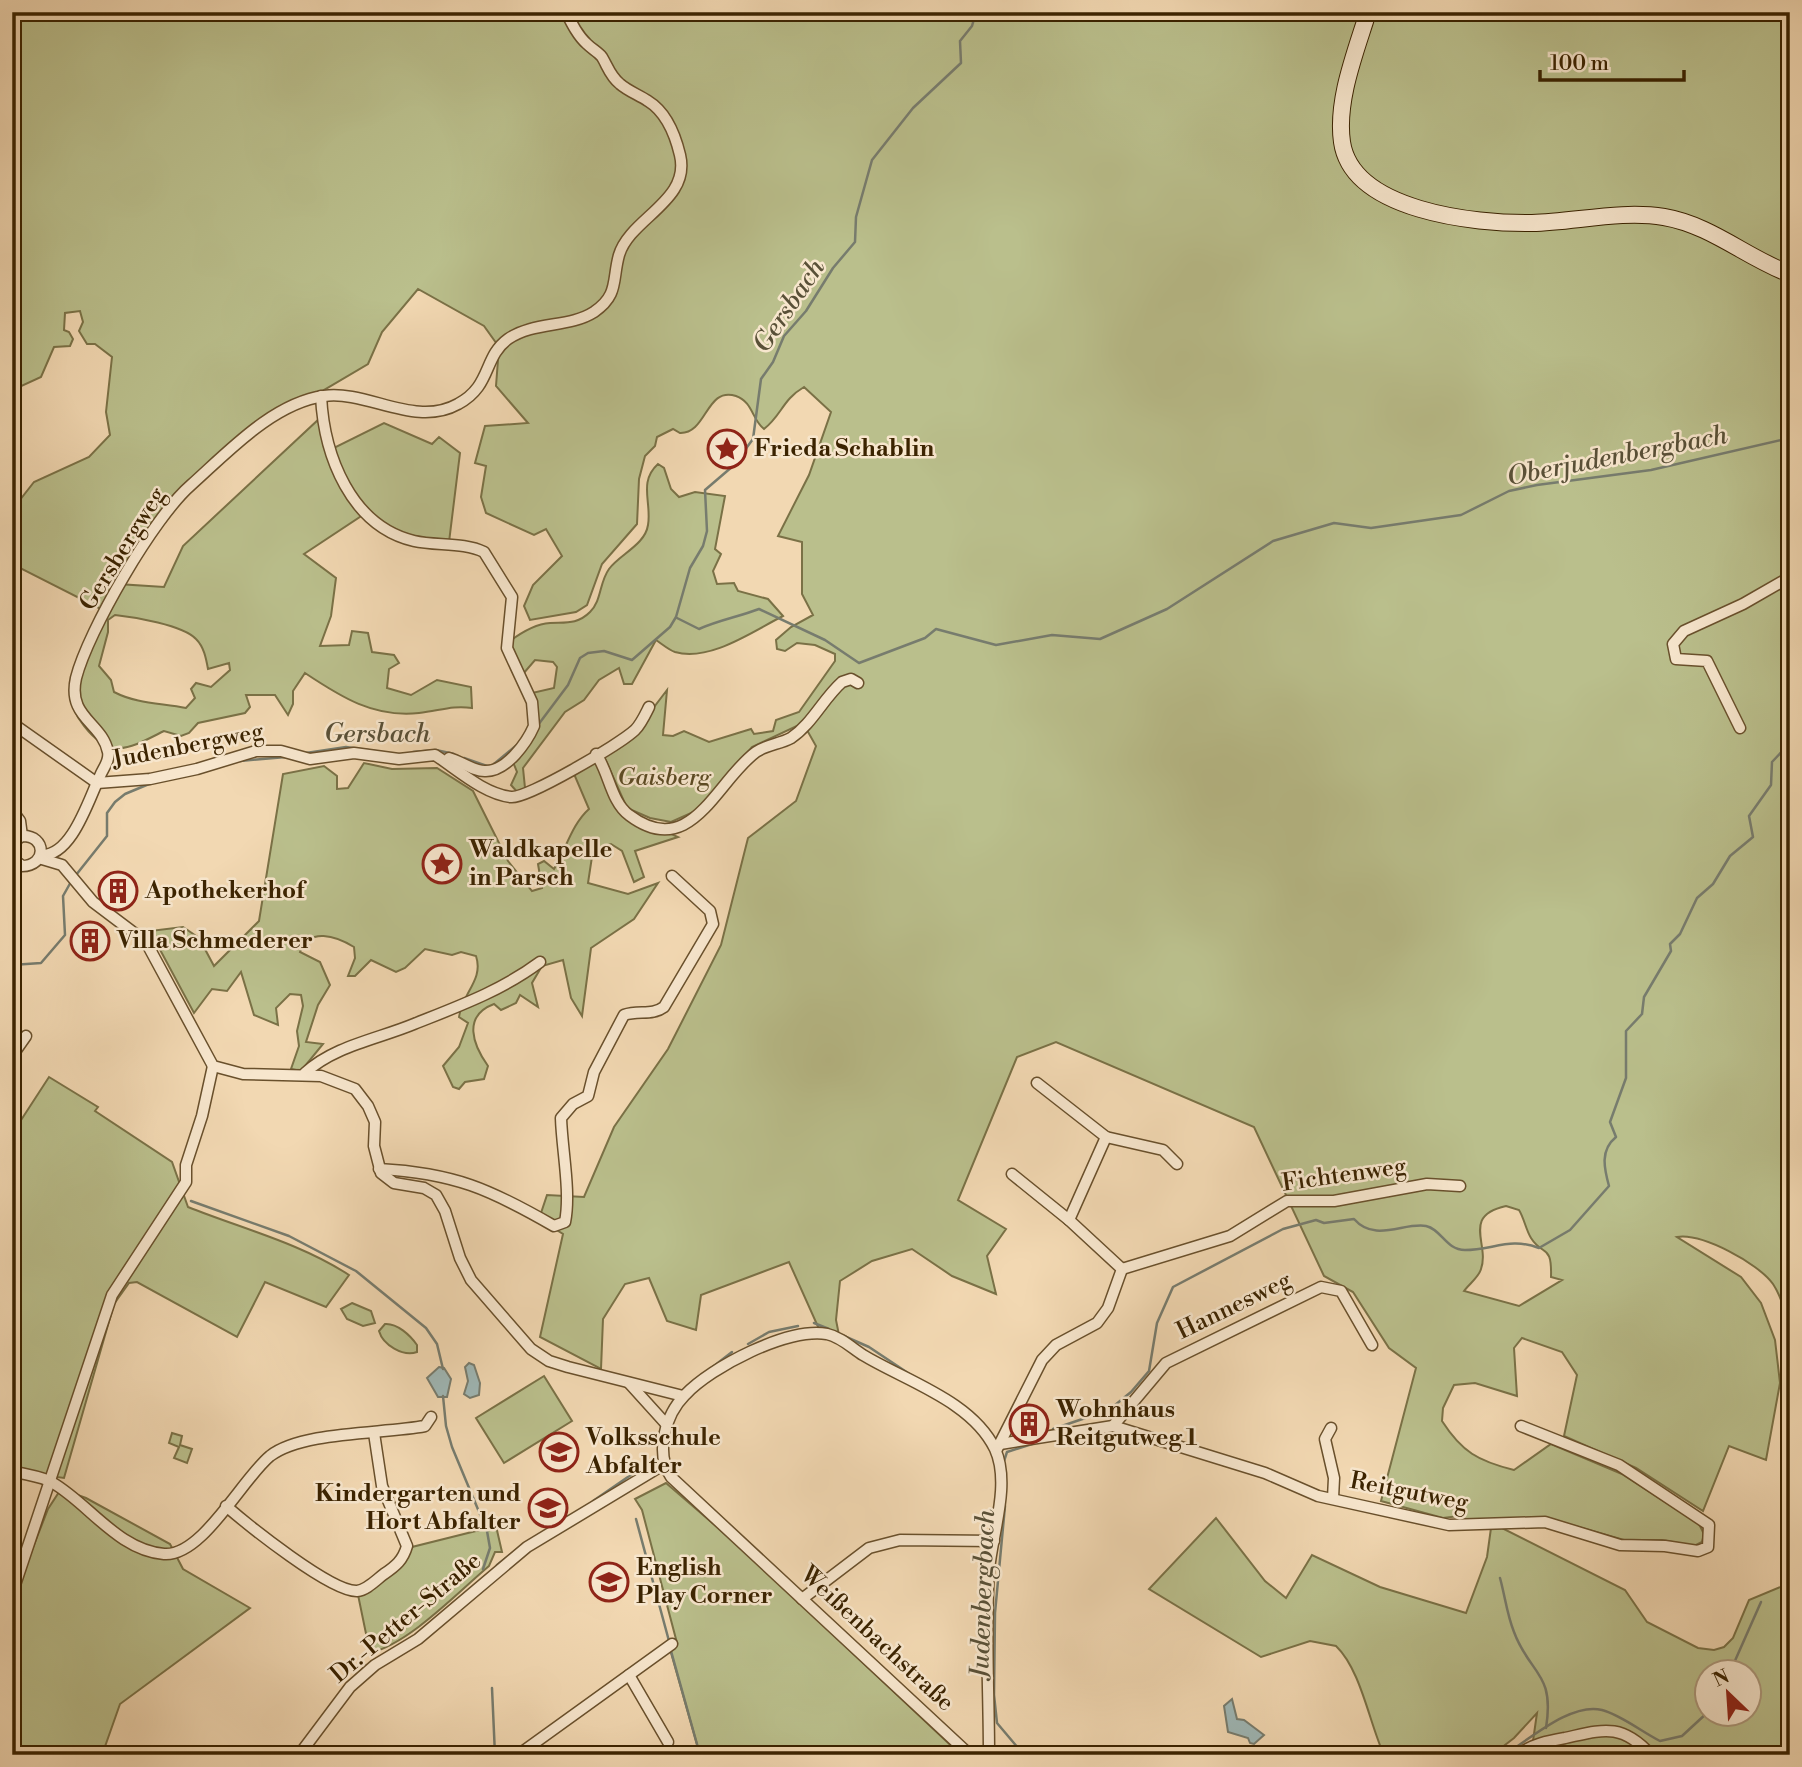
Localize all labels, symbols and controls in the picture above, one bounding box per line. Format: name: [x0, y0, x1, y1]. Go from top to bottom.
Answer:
scale bar: [1540, 38, 1683, 82]
text: 100 m: [1550, 51, 1609, 77]
water label: Gersbach: [746, 253, 832, 359]
water label: Oberjudenbergbach: [1504, 419, 1730, 493]
place icon: Frieda Schablin: [706, 428, 748, 470]
place label: Frieda Schablin: [754, 434, 934, 464]
street label: Gersbergweg: [73, 481, 173, 616]
street label: Judenbergweg: [109, 717, 267, 776]
water label: Gersbach: [324, 718, 431, 750]
park label: Gaisberg: [617, 763, 712, 793]
place label: Waldkapelle in Parsch: [468, 835, 613, 893]
place icon: Waldkapelle in Parsch: [421, 843, 463, 885]
building icon: Apothekerhof: [97, 870, 139, 912]
place label: Apothekerhof: [144, 876, 307, 906]
building icon: Villa Schmederer: [69, 920, 111, 962]
place label: Villa Schmederer: [116, 926, 313, 956]
street label: Fichtenweg: [1280, 1151, 1409, 1199]
street label: Hannesweg: [1172, 1265, 1297, 1347]
place label: Wohnhaus Reitgutweg 1: [1055, 1395, 1198, 1453]
building icon: Wohnhaus Reitgutweg 1: [1008, 1403, 1050, 1445]
place label: Volksschule Abfalter: [585, 1423, 721, 1481]
school or university icon: Volksschule Abfalter: [538, 1431, 580, 1473]
street label: Reitgutweg: [1347, 1466, 1471, 1518]
place label: Kindergarten und Hort Abfalter: [315, 1479, 521, 1537]
school or university icon: Kindergarten und Hort Abfalter: [527, 1487, 569, 1529]
water label: Judenbergbach: [964, 1508, 1002, 1682]
street label: Dr.-Petter-Straße: [324, 1546, 488, 1690]
place label: English Play Corner: [636, 1553, 773, 1611]
street label: Weißenbachstraße: [793, 1559, 960, 1718]
school or university icon: English Play Corner: [588, 1561, 630, 1603]
north arrow: [1694, 1658, 1764, 1728]
text: N: [1709, 1664, 1733, 1693]

